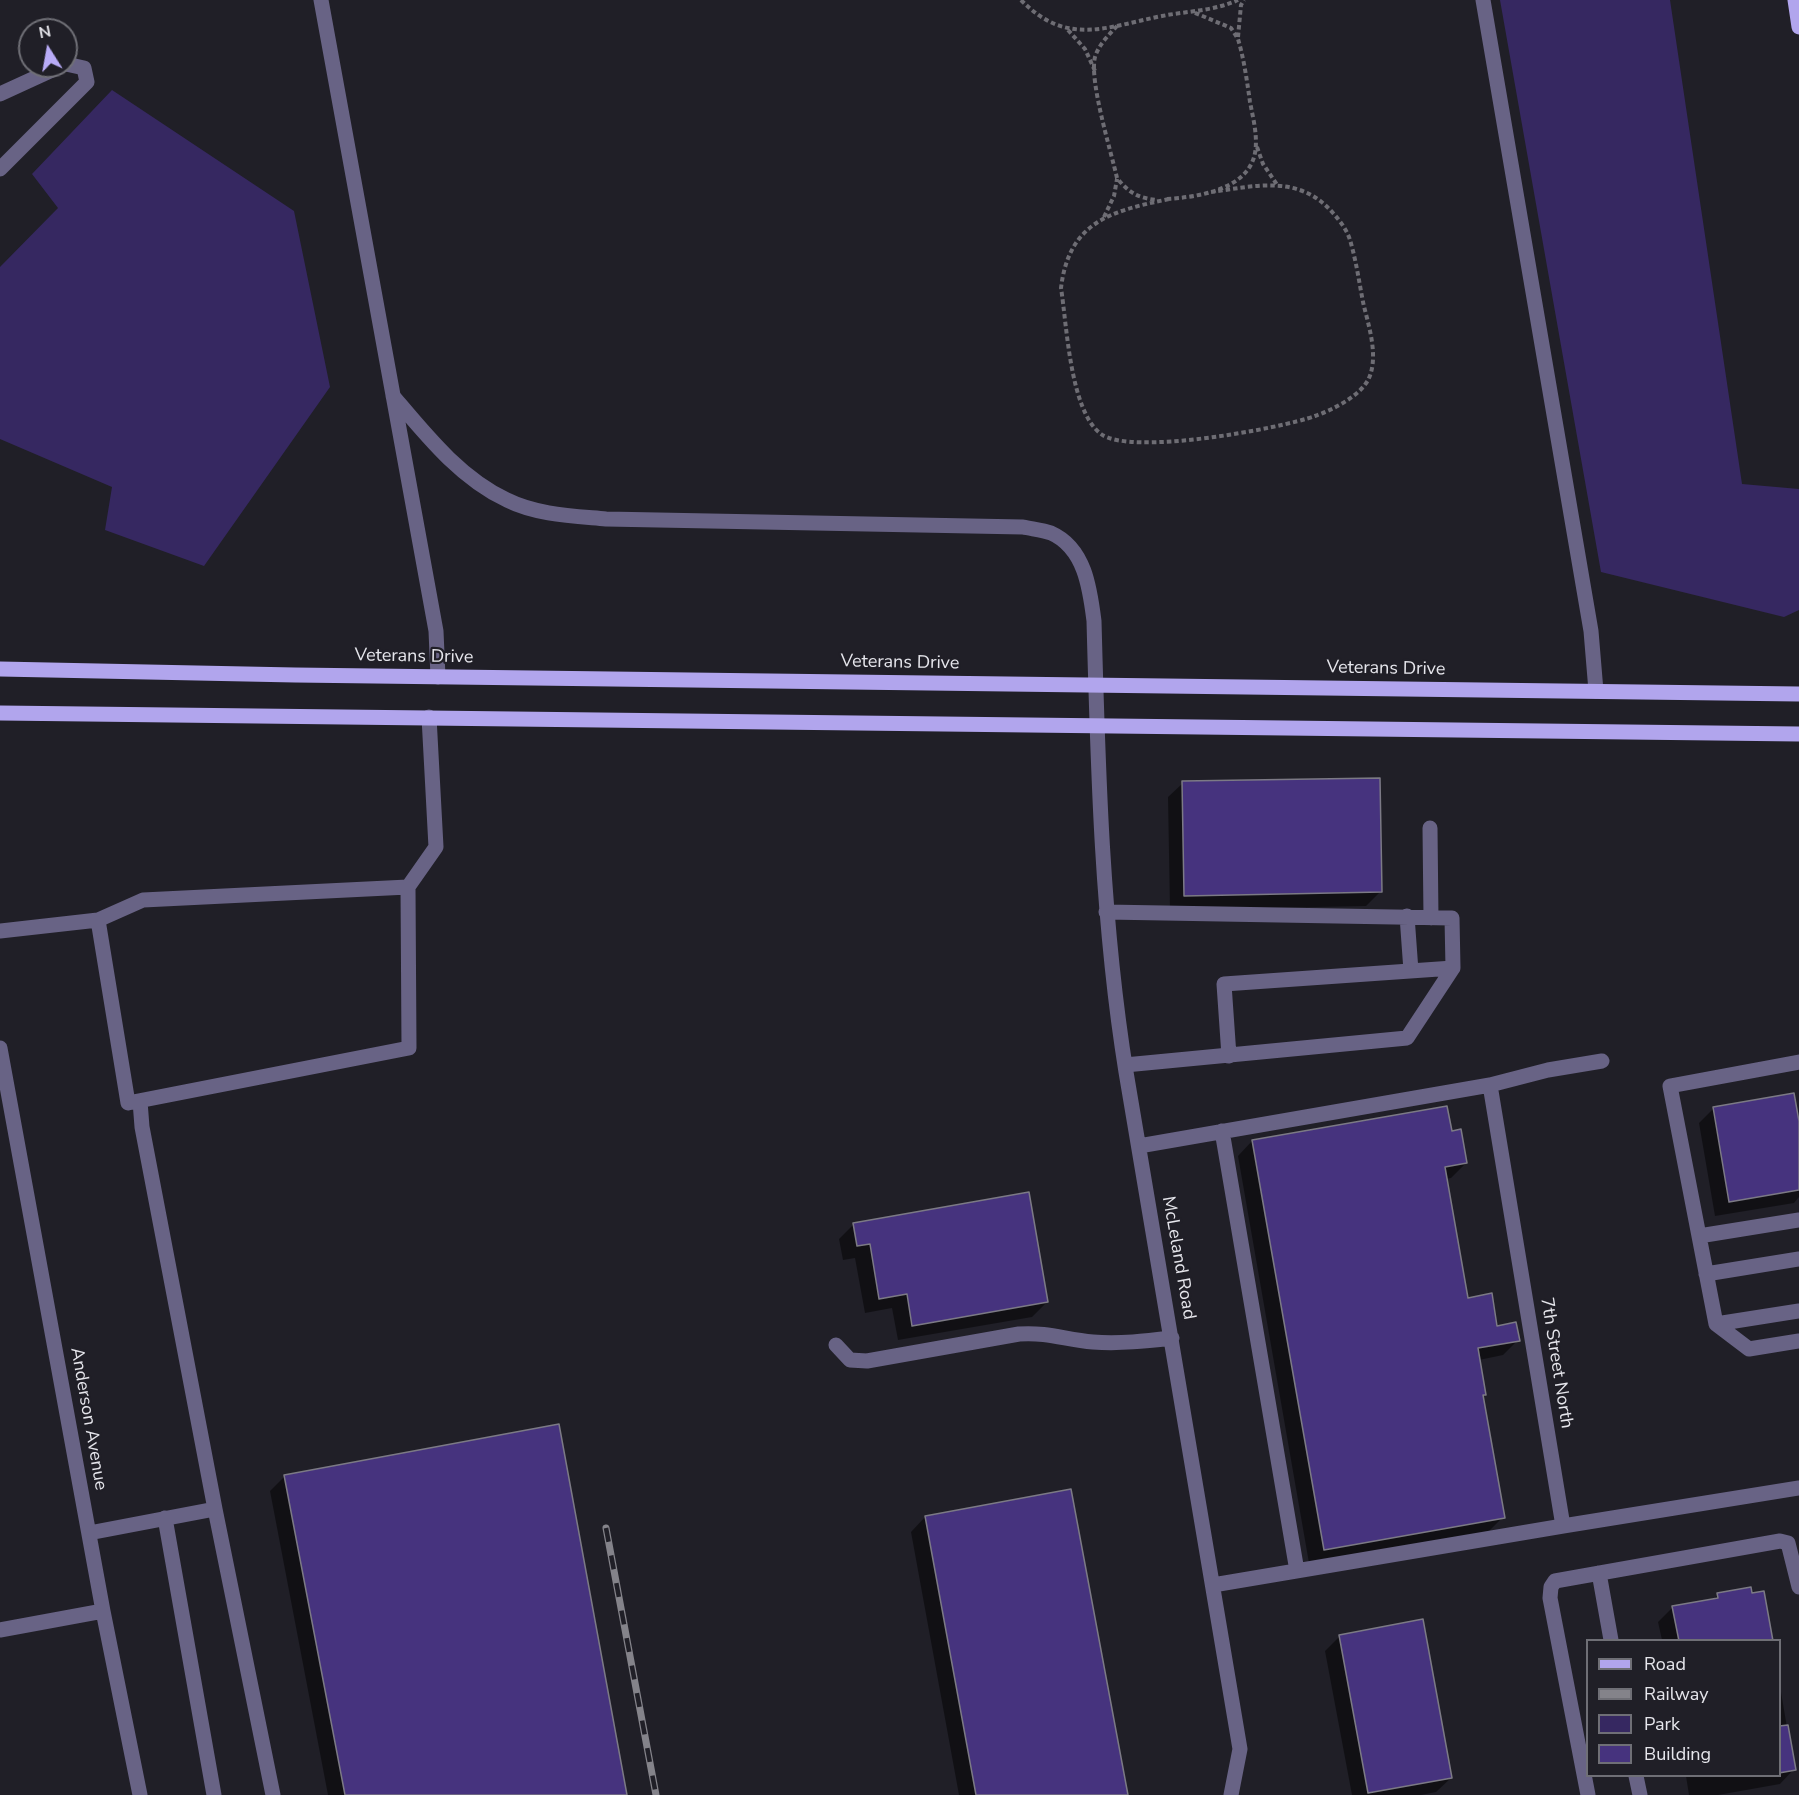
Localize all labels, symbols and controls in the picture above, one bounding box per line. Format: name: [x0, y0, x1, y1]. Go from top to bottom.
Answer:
north arrow: [18, 18, 78, 78]
text: N: [37, 20, 53, 44]
street label: Veterans Drive: [354, 645, 474, 669]
street label: Veterans Drive: [840, 651, 960, 675]
street label: Veterans Drive: [1326, 657, 1446, 681]
street label: McLeland Road: [1157, 1195, 1199, 1321]
street label: 7th Street North: [1535, 1296, 1577, 1430]
street label: Anderson Avenue: [65, 1346, 111, 1492]
legend: [1586, 1639, 1781, 1777]
text: Road: [1644, 1652, 1686, 1676]
text: Railway: [1644, 1682, 1709, 1706]
text: Park: [1644, 1712, 1680, 1736]
text: Building: [1644, 1742, 1711, 1766]

